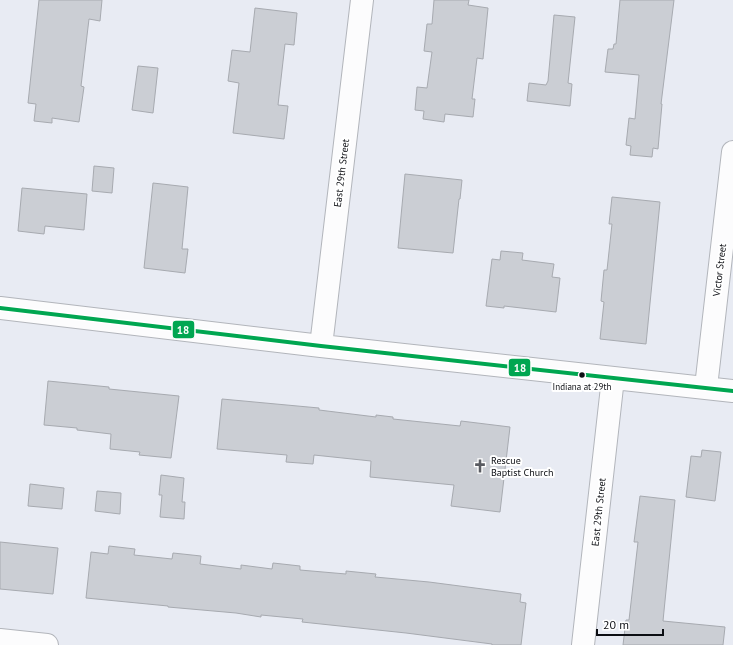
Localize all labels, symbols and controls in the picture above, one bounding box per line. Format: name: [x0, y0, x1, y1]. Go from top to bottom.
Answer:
street label: East 29th Street: [331, 138, 352, 208]
street label: Victor Street: [710, 242, 729, 298]
line badge: 18: [172, 320, 195, 339]
text: 18: [177, 323, 189, 337]
line badge: 18: [508, 358, 531, 377]
text: 18: [514, 361, 526, 375]
marker: Indiana at 29th: [577, 370, 587, 380]
place label: Indiana at 29th: [553, 381, 611, 392]
place label: Rescue Baptist Church: [491, 454, 554, 479]
church icon: Rescue Baptist Church: [472, 458, 488, 474]
street label: East 29th Street: [588, 477, 609, 547]
scale bar: [597, 611, 663, 637]
text: 20 m: [603, 617, 629, 632]

